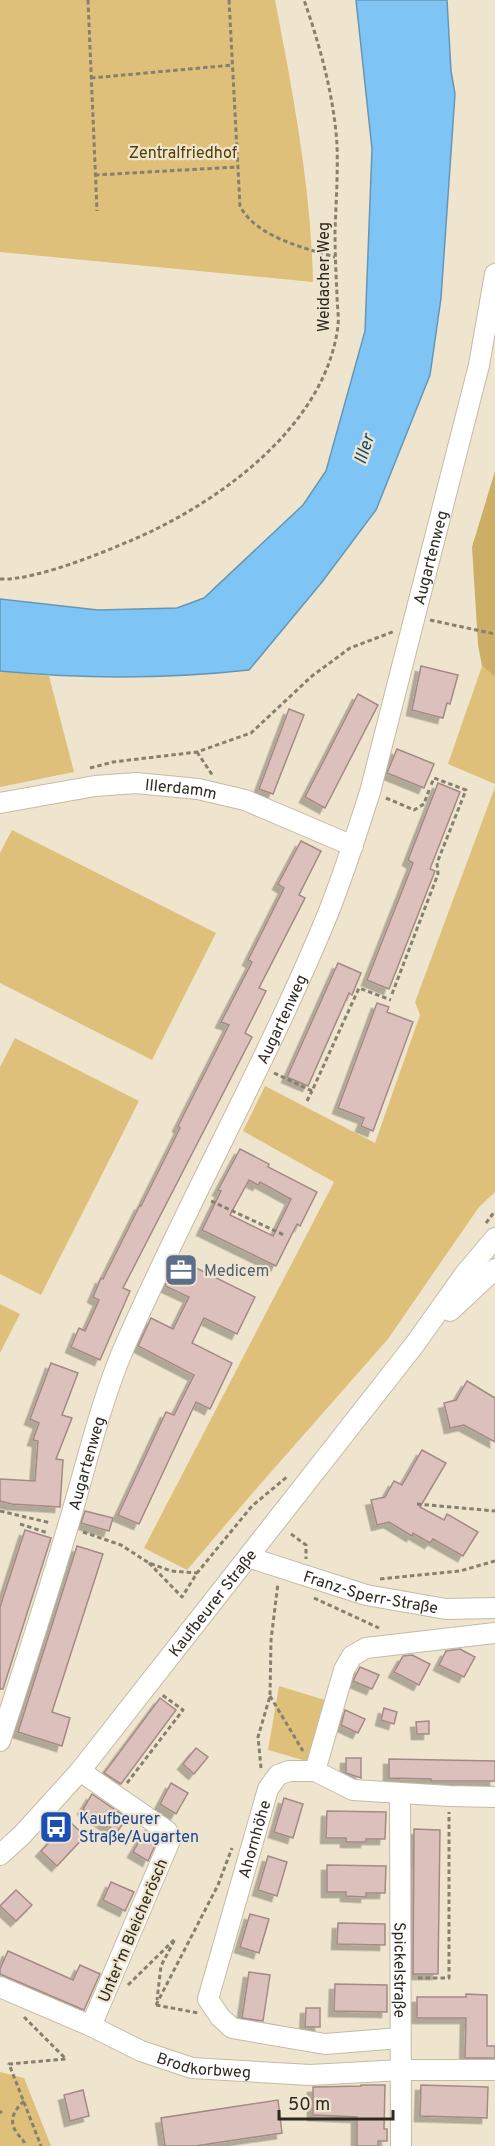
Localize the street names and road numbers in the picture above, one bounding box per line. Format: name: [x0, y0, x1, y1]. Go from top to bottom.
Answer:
street label: Weidacher Weg: [315, 222, 335, 332]
street label: Augartenweg: [410, 509, 453, 607]
street label: Illerdamm: [144, 776, 219, 805]
street label: Augartenweg: [253, 972, 313, 1068]
street label: Augartenweg: [65, 1414, 111, 1513]
street label: Kaufbeurer Straße: [165, 1546, 262, 1662]
street label: Franz-Sperr-Straße: [300, 1567, 439, 1619]
street label: Ahornhöhe: [235, 1798, 276, 1881]
street label: Unter'm Bleicherösch: [95, 1856, 173, 2006]
street label: Spickelstraße: [388, 1922, 409, 2018]
street label: Brodkorbweg: [154, 2049, 252, 2083]

